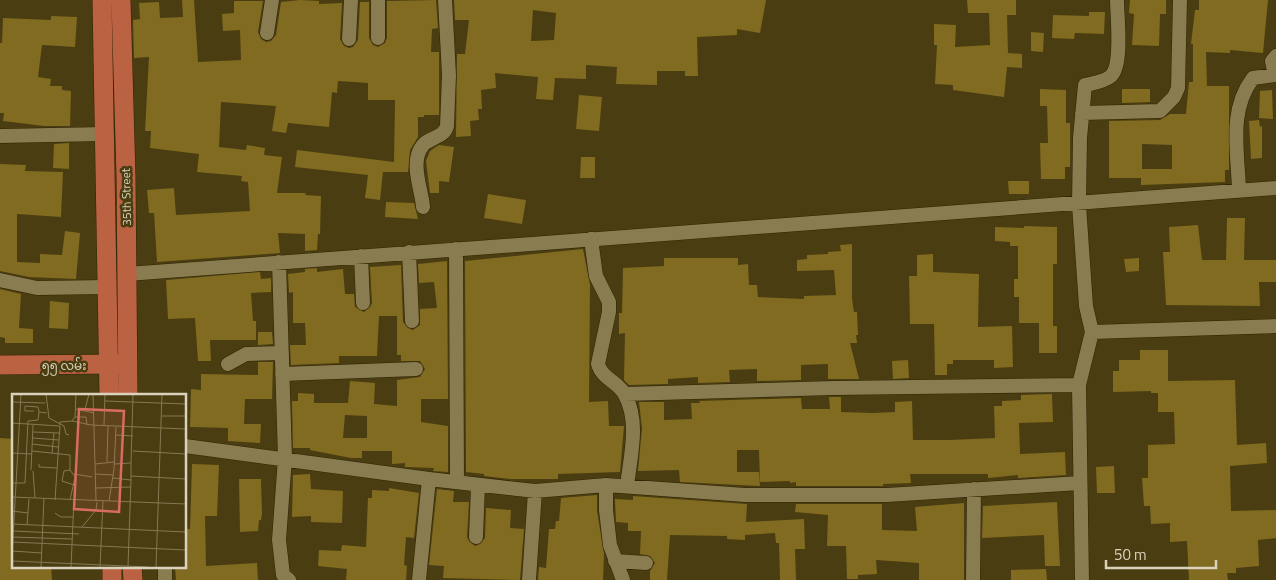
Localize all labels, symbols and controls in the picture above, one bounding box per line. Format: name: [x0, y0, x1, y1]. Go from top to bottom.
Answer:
street label: 35th Street: [116, 167, 136, 226]
street label: ၅၅ လမ်း: [42, 356, 86, 376]
inset map: [12, 394, 186, 568]
scale bar: [1106, 538, 1216, 570]
text: 50 m: [1114, 543, 1147, 566]

